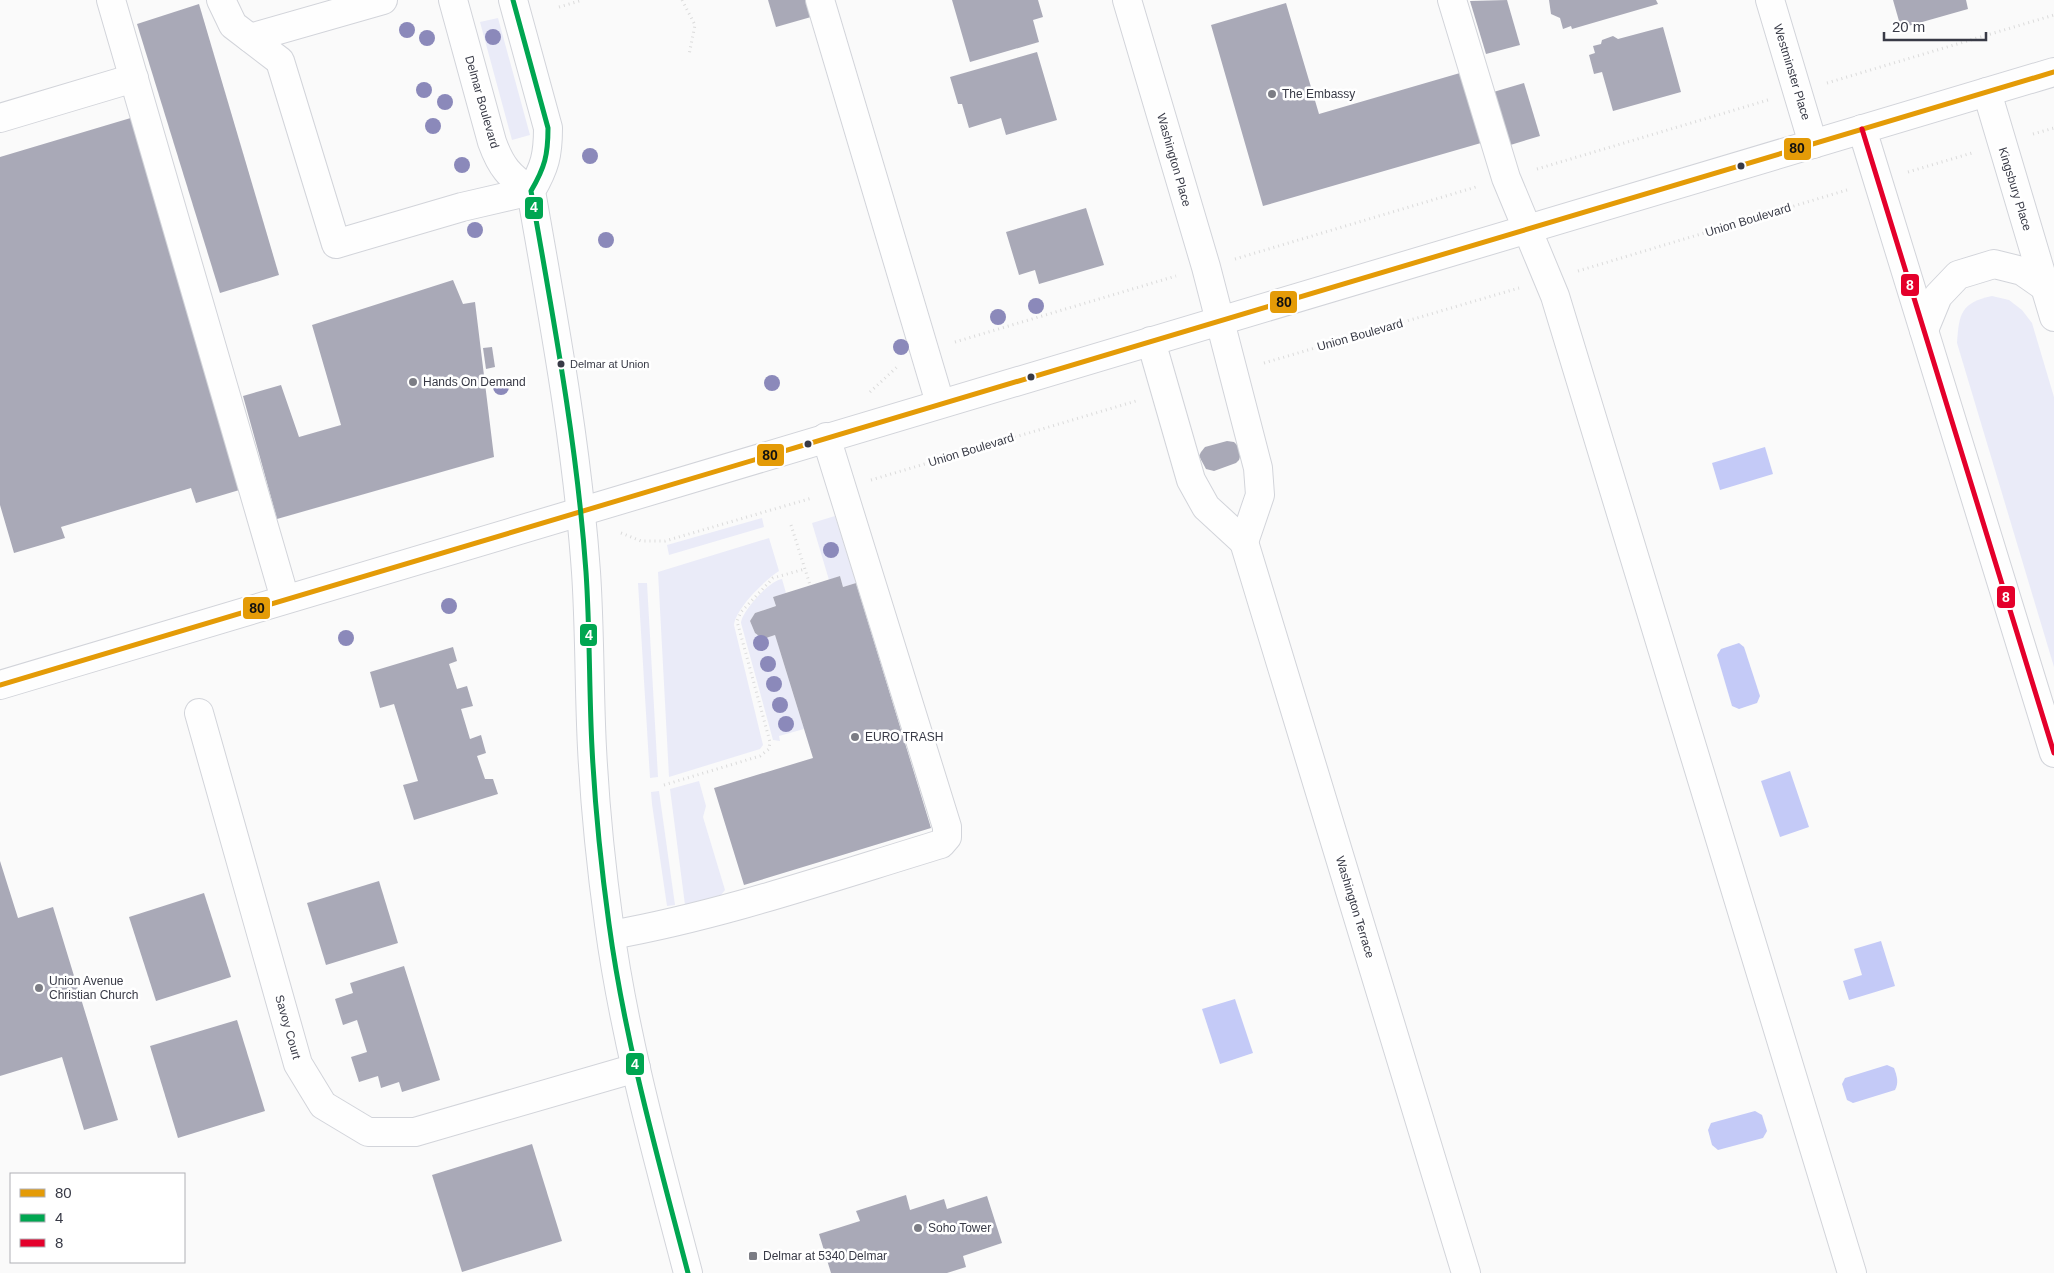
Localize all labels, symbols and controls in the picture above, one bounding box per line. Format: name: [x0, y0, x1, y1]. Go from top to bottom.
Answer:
scale bar: [1884, 10, 1986, 42]
text: 20 m: [1892, 18, 1925, 35]
street label: Westminster Place: [1771, 22, 1813, 122]
street label: Delmar Boulevard: [462, 54, 502, 150]
place label: The Embassy: [1282, 87, 1355, 101]
marker: The Embassy: [1266, 88, 1278, 100]
street label: Washington Place: [1154, 112, 1194, 209]
line badge: 80: [1783, 137, 1812, 161]
text: 80: [1789, 140, 1805, 156]
street label: Kingsbury Place: [1996, 145, 2034, 233]
unlabelled marker: [1736, 161, 1746, 171]
line badge: 4: [524, 196, 544, 220]
text: 4: [530, 199, 538, 215]
street label: Union Boulevard: [1704, 200, 1792, 240]
line badge: 8: [1900, 273, 1920, 297]
text: 8: [1906, 277, 1914, 293]
line badge: 80: [1269, 290, 1298, 314]
text: 80: [1276, 294, 1292, 310]
street label: Union Boulevard: [1315, 316, 1405, 354]
place label: Delmar at Union: [570, 358, 649, 370]
marker: Delmar at Union: [556, 359, 566, 369]
unlabelled marker: [1026, 372, 1036, 382]
place label: Hands On Demand: [423, 375, 526, 389]
marker: Hands On Demand: [407, 376, 419, 388]
street label: Union Boulevard: [927, 430, 1015, 470]
unlabelled marker: [803, 439, 813, 449]
line badge: 80: [756, 443, 785, 467]
text: 80: [762, 447, 778, 463]
line badge: 8: [1996, 585, 2016, 609]
text: 8: [2002, 589, 2010, 605]
line badge: 80: [242, 596, 271, 620]
text: 80: [249, 600, 265, 616]
line badge: 4: [579, 623, 598, 647]
text: 4: [585, 627, 593, 643]
place label: EURO TRASH: [865, 730, 943, 744]
marker: EURO TRASH: [849, 731, 861, 743]
street label: Washington Terrace: [1333, 854, 1377, 960]
place label: Union Avenue Christian Church: [49, 974, 138, 1002]
marker: Union Avenue Christian Church: [33, 982, 45, 994]
street label: Savoy Court: [272, 993, 304, 1061]
line badge: 4: [625, 1052, 645, 1076]
text: 4: [631, 1056, 639, 1072]
legend: [10, 1173, 185, 1263]
text: 80: [55, 1184, 72, 1201]
text: 4: [55, 1209, 63, 1226]
place label: Soho Tower: [928, 1221, 991, 1235]
marker: Soho Tower: [912, 1222, 924, 1234]
text: 8: [55, 1234, 63, 1251]
place label: Delmar at 5340 Delmar: [763, 1249, 887, 1263]
marker: Delmar at 5340 Delmar: [747, 1250, 759, 1262]

